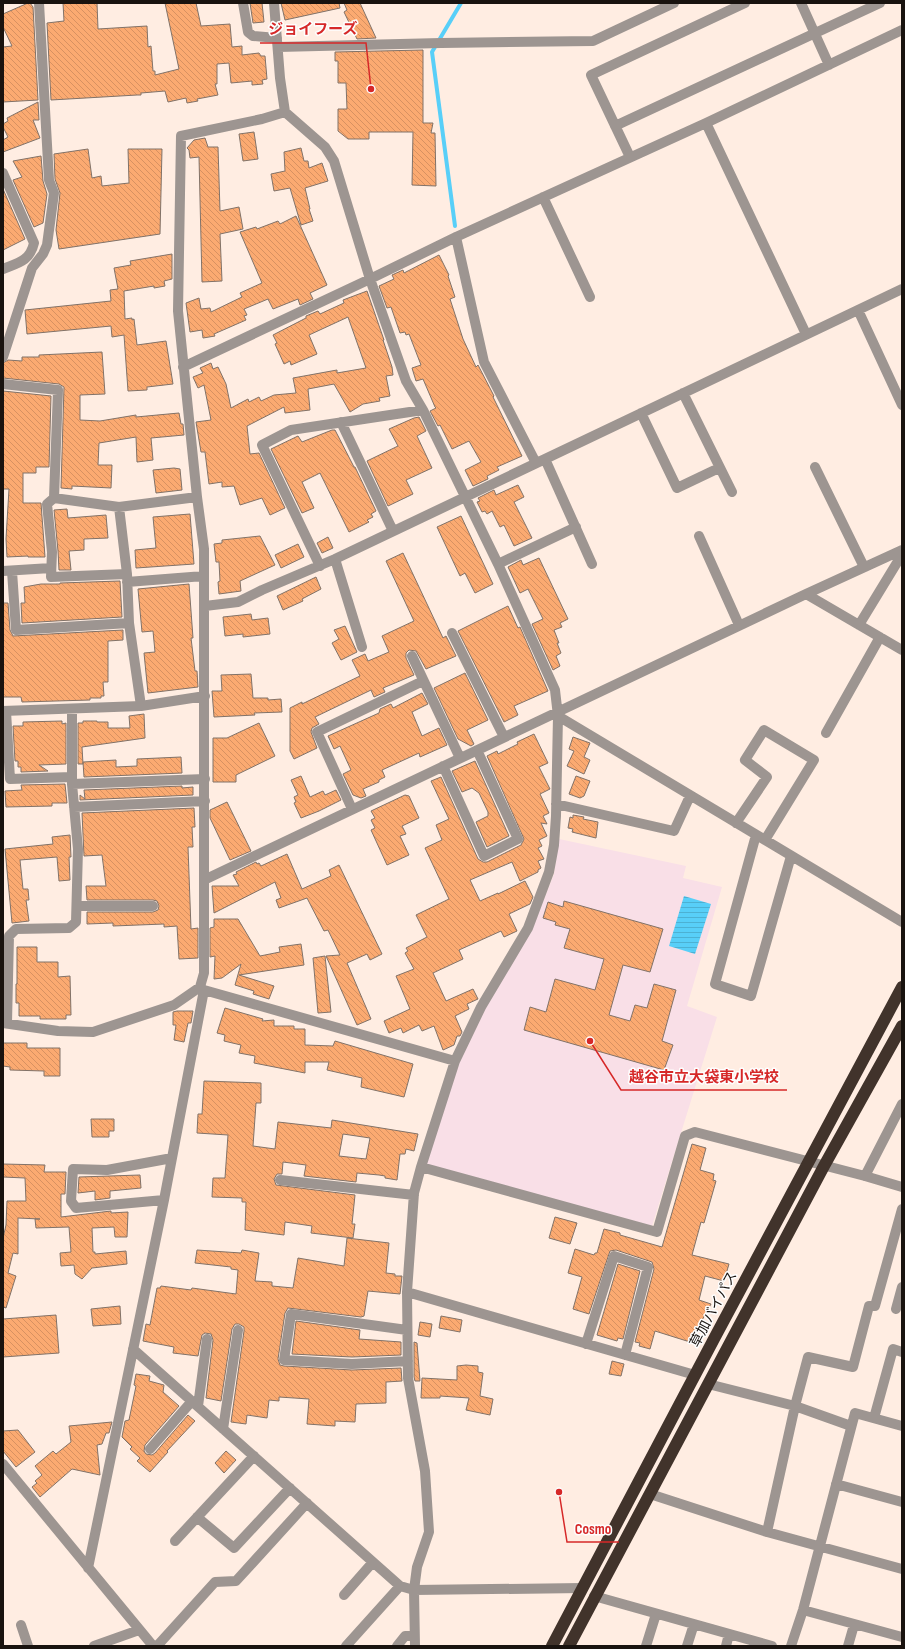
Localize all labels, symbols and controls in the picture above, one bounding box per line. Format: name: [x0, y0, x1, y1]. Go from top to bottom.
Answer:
callout: ジョイフーズ: [260, 16, 366, 43]
text: ジョイフーズ: [268, 20, 358, 39]
callout: 越谷市立大袋東小学校: [621, 1063, 787, 1090]
text: 越谷市立大袋東小学校: [629, 1068, 779, 1087]
street label: 草加バイパス: [686, 1268, 741, 1350]
callout: Cosmo: [567, 1515, 619, 1542]
text: Cosmo: [575, 1520, 611, 1539]

